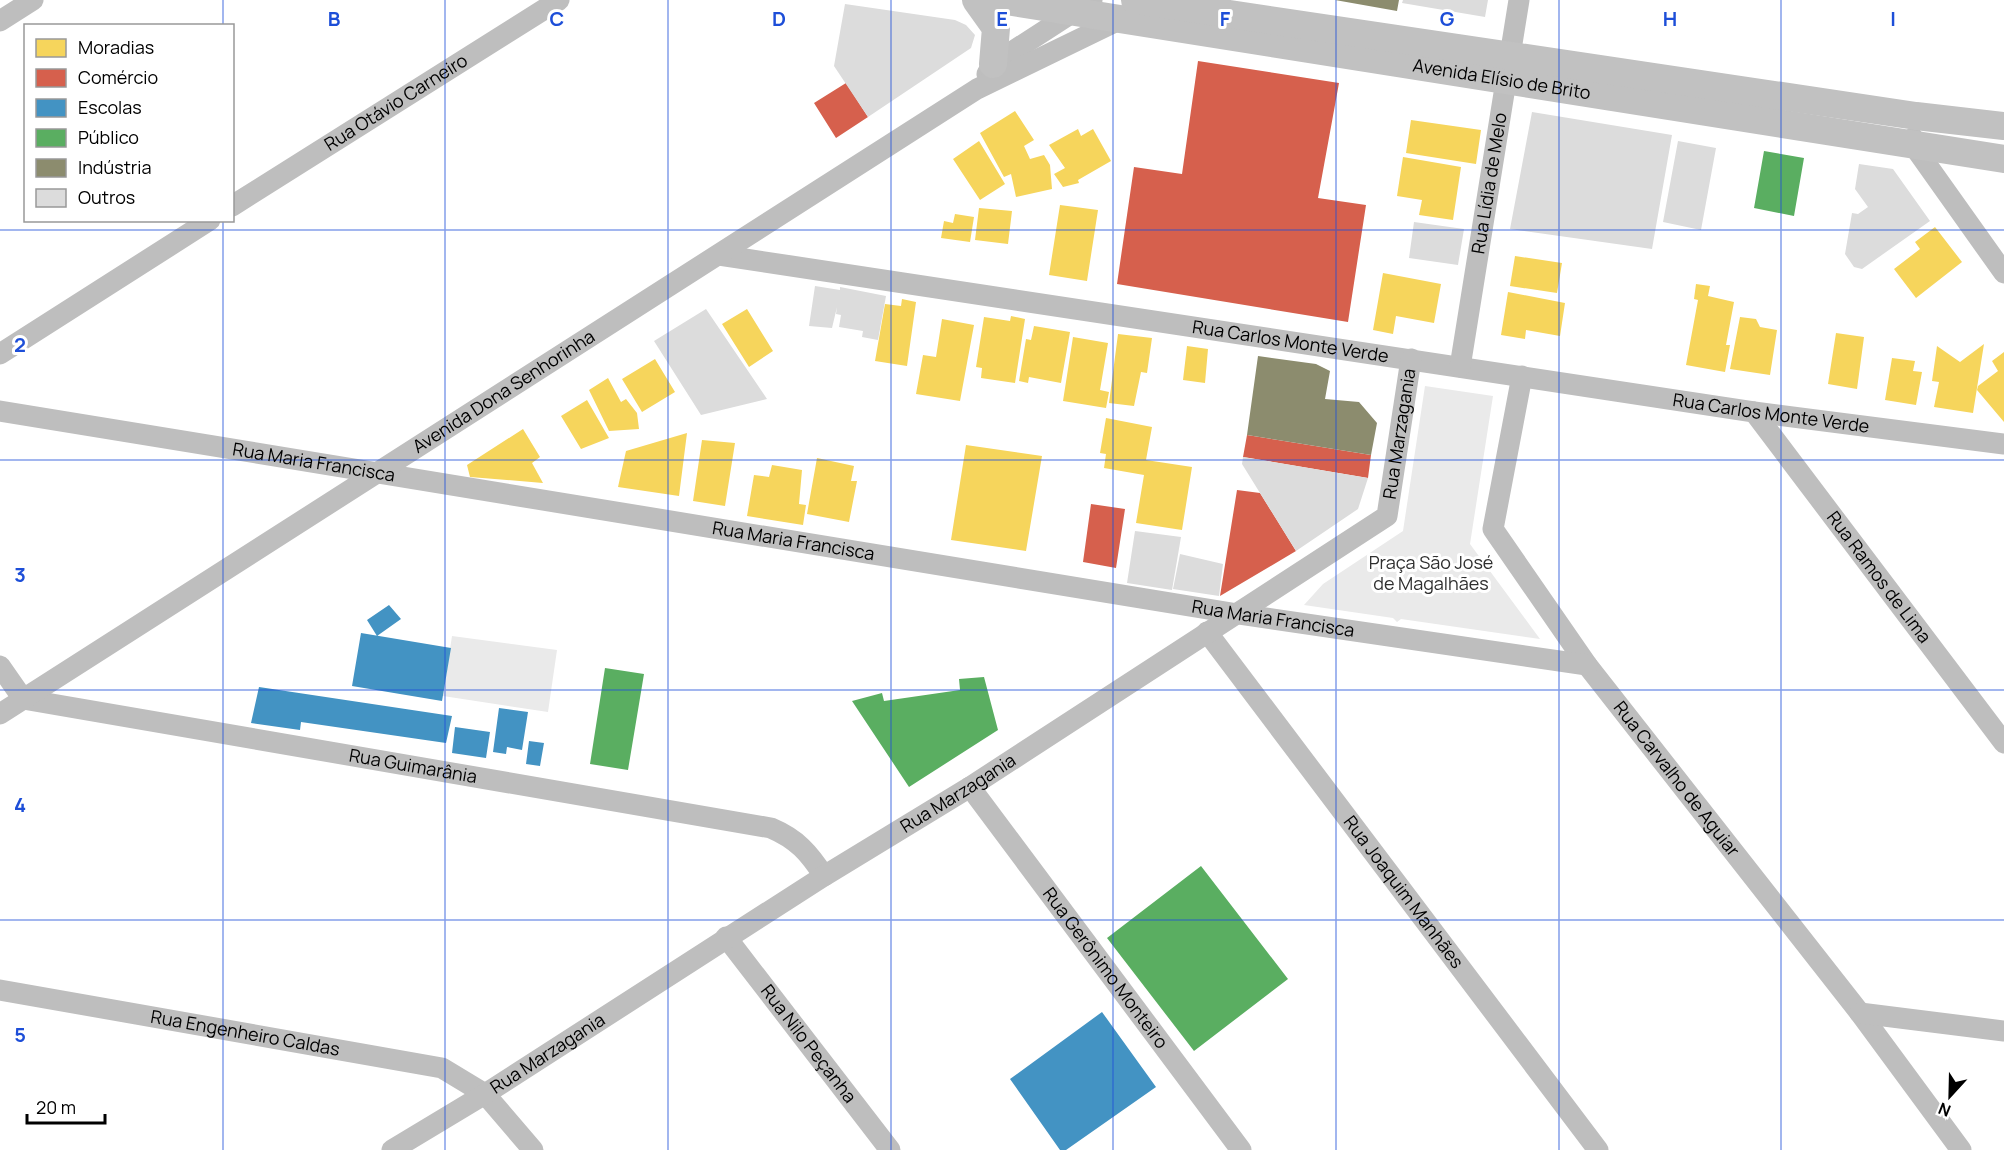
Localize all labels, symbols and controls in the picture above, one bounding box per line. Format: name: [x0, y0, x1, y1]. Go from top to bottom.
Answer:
text: B: [328, 5, 341, 32]
text: C: [550, 5, 564, 32]
text: D: [772, 5, 786, 32]
text: E: [996, 5, 1008, 32]
text: F: [1220, 5, 1231, 32]
text: G: [1440, 5, 1455, 32]
text: H: [1663, 5, 1677, 32]
text: I: [1890, 5, 1896, 32]
legend: [24, 24, 234, 222]
text: Moradias: [78, 35, 154, 59]
street label: Rua Otávio Carneiro: [319, 48, 472, 156]
street label: Avenida Elísio de Brito: [1411, 53, 1592, 104]
text: Comércio: [78, 65, 158, 89]
text: Escolas: [78, 95, 142, 119]
street label: Rua Lídia de Melo: [1465, 111, 1512, 256]
text: Público: [78, 125, 139, 149]
text: Indústria: [78, 155, 152, 179]
text: Outros: [78, 185, 135, 209]
street label: Rua Carlos Monte Verde: [1191, 314, 1390, 367]
street label: Avenida Dona Senhorinha: [408, 324, 599, 458]
text: 2: [14, 331, 26, 358]
street label: Rua Marzagania: [1377, 367, 1420, 501]
street label: Rua Carlos Monte Verde: [1671, 387, 1871, 438]
street label: Rua Maria Francisca: [231, 436, 397, 487]
street label: Rua Ramos de Lima: [1822, 506, 1937, 647]
street label: Rua Maria Francisca: [711, 515, 877, 565]
park label: Praça São José de Magalhães: [1369, 550, 1493, 595]
text: 3: [14, 561, 26, 588]
street label: Rua Maria Francisca: [1190, 594, 1356, 642]
street label: Rua Carvalho de Aguiar: [1609, 696, 1746, 861]
street label: Rua Guimarânia: [347, 742, 479, 788]
street label: Rua Marzagania: [895, 748, 1020, 838]
text: 4: [14, 791, 26, 818]
street label: Rua Joaquim Manhães: [1339, 810, 1470, 973]
street label: Rua Gerônimo Monteiro: [1038, 882, 1174, 1053]
street label: Rua Nilo Peçanha: [756, 979, 862, 1107]
street label: Rua Engenheiro Caldas: [149, 1004, 342, 1061]
street label: Rua Marzagania: [485, 1007, 609, 1099]
text: 5: [14, 1021, 26, 1048]
north arrow: [1920, 1066, 1980, 1126]
scale bar: [27, 1087, 105, 1125]
text: 20 m: [36, 1095, 76, 1119]
text: N: [1935, 1098, 1954, 1122]

